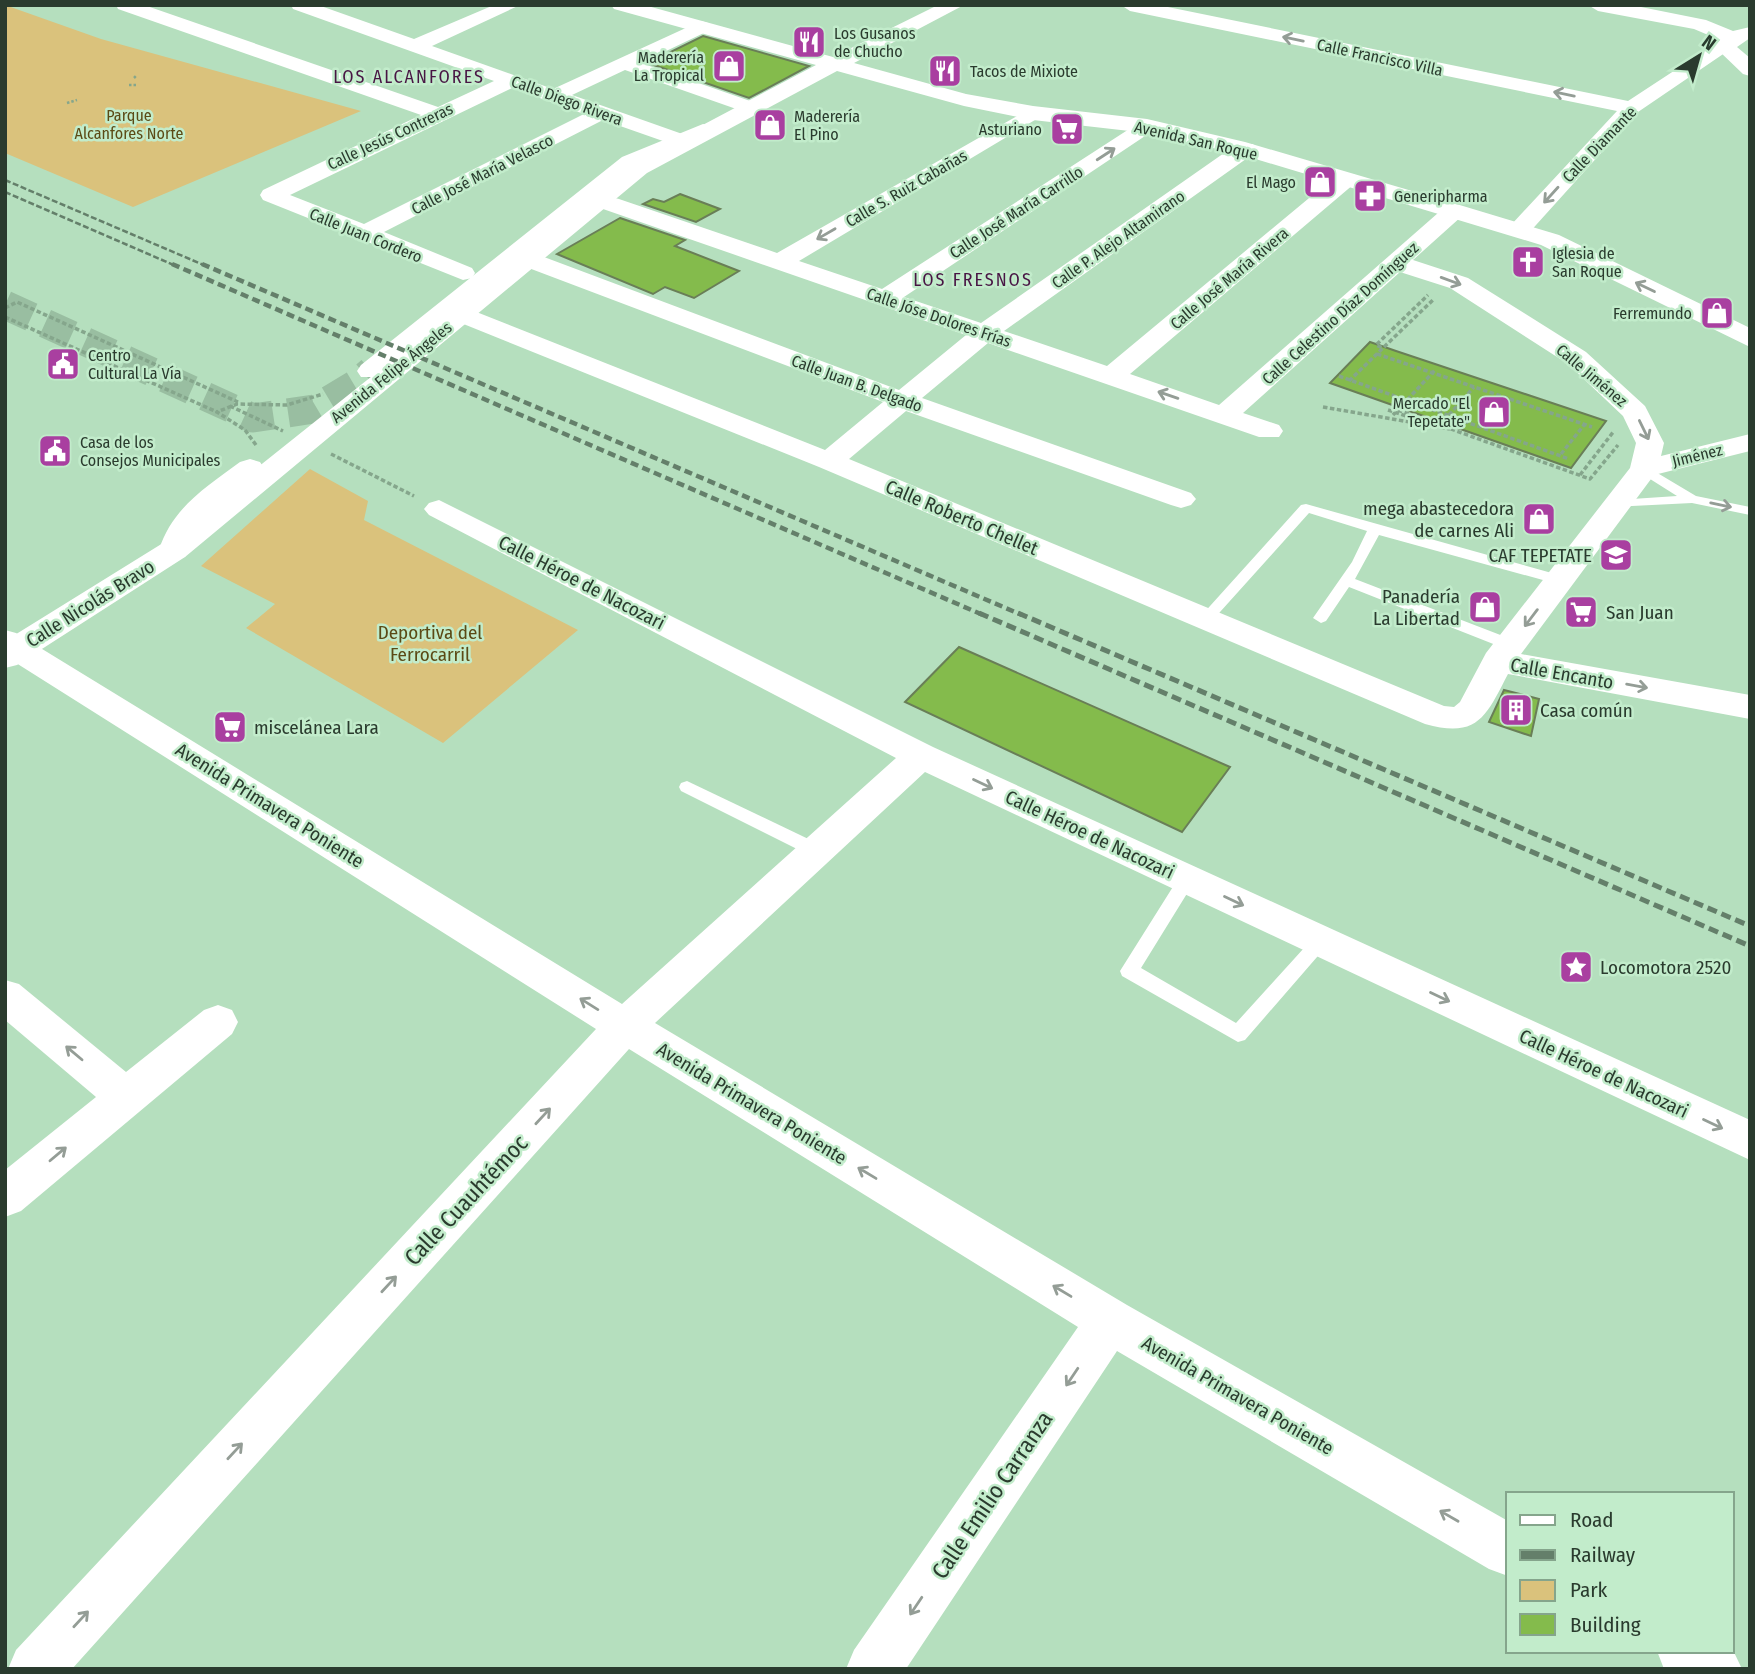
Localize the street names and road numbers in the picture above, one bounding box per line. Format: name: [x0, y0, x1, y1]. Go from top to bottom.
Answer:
street label: Calle Francisco Villa: [1315, 35, 1445, 80]
street label: Calle Diego Rivera: [509, 72, 625, 129]
street label: Calle Jesús Contreras: [324, 99, 456, 174]
street label: Calle Diamante: [1558, 102, 1640, 186]
street label: Avenida San Roque: [1132, 117, 1259, 164]
street label: Calle José María Velasco: [408, 130, 556, 218]
street label: Calle S. Ruiz Cabañas: [842, 146, 970, 231]
street label: Calle José María Carrillo: [946, 162, 1087, 263]
street label: Calle P. Alejo Altamirano: [1048, 186, 1188, 292]
street label: Calle Juan Cordero: [307, 204, 425, 267]
street label: Calle José María Rivera: [1167, 223, 1292, 333]
street label: Calle Celestino Díaz Domínguez: [1258, 238, 1422, 389]
street label: Calle Jóse Dolores Frías: [864, 284, 1014, 351]
street label: Avenida Felipe Ángeles: [327, 318, 456, 427]
street label: Calle Jiménez: [1552, 340, 1631, 411]
street label: Calle Juan B. Delgado: [789, 351, 925, 416]
street label: Jiménez: [1670, 440, 1724, 471]
street label: Calle Roberto Chellet: [882, 475, 1042, 560]
street label: Calle Héroe de Nacozari: [495, 530, 669, 634]
street label: Calle Nicolás Bravo: [22, 555, 159, 652]
street label: Calle Encanto: [1509, 653, 1615, 694]
street label: Avenida Primavera Poniente: [171, 738, 368, 873]
street label: Calle Héroe de Nacozari: [1002, 785, 1178, 884]
street label: Calle Héroe de Nacozari: [1516, 1024, 1692, 1123]
street label: Avenida Primavera Poniente: [653, 1038, 851, 1169]
street label: Calle Cuauhtémoc: [398, 1129, 534, 1271]
street label: Avenida Primavera Poniente: [1138, 1331, 1338, 1460]
street label: Calle Emilio Carranza: [926, 1406, 1058, 1584]

